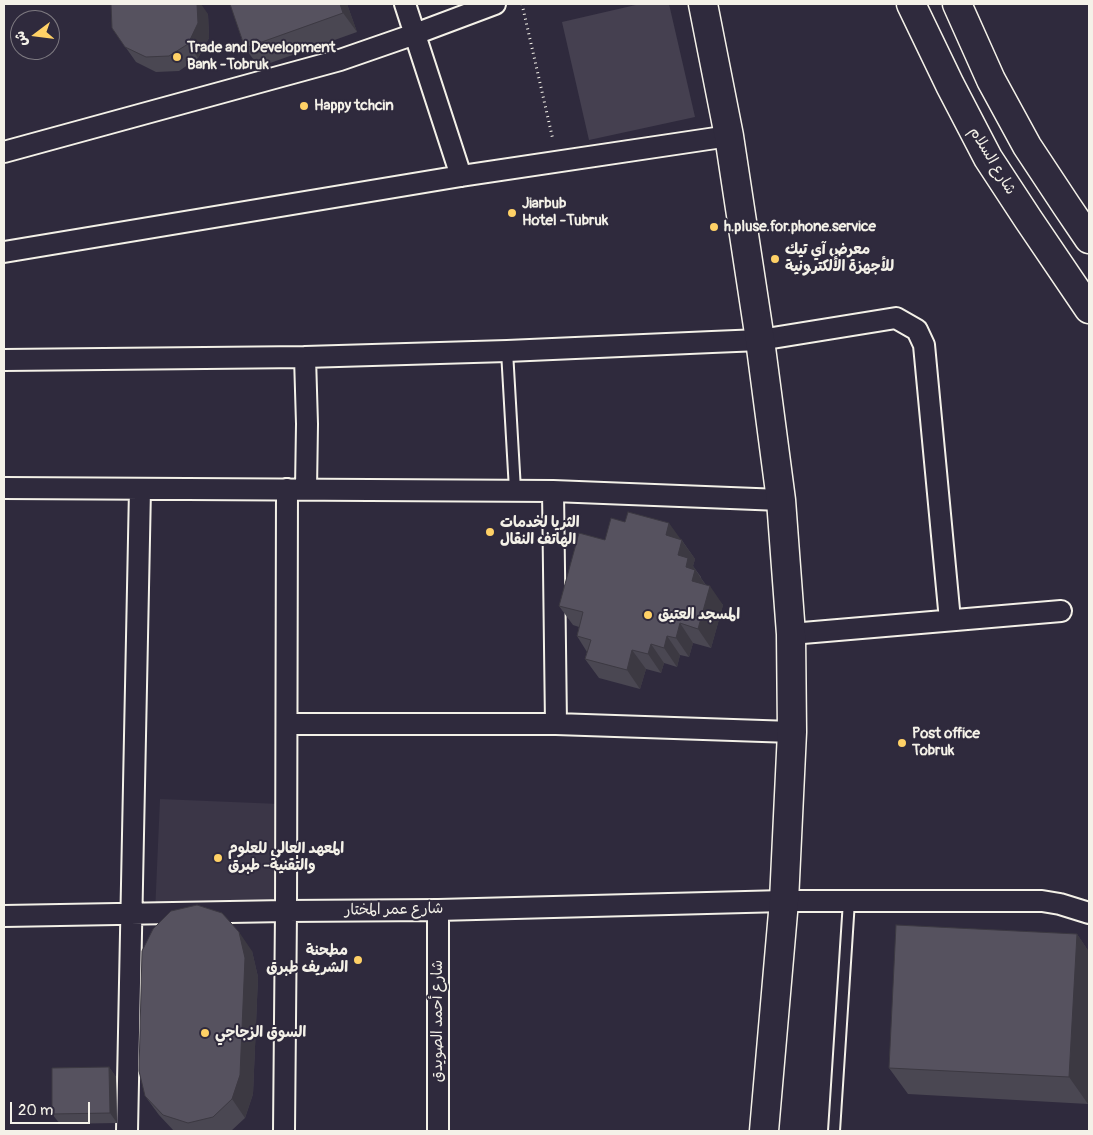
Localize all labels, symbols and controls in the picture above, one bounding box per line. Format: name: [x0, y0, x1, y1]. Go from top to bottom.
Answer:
north arrow: [10, 10, 60, 60]
text: ش: [11, 29, 31, 48]
place label: Trade and Development Bank -Tobruk: [187, 39, 336, 74]
marker: Trade and Development Bank -Tobruk: [171, 51, 183, 63]
place label: Happy tchcin: [314, 97, 394, 115]
marker: Happy tchcin: [298, 100, 310, 112]
street label: شارع السلام: [965, 124, 1019, 198]
place label: Jiarbub Hotel -Tubruk: [522, 195, 608, 230]
marker: Jiarbub Hotel -Tubruk: [506, 207, 518, 219]
place label: h.pluse.for.phone.service: [724, 218, 876, 236]
marker: h.pluse.for.phone.service: [708, 221, 720, 233]
place label: معرض آي تيك للأجهزة الألكترونية: [785, 241, 894, 276]
marker: معرض آي تيك للأجهزة الألكترونية: [769, 253, 781, 265]
place label: الثريا لخدمات الهاتف النقال: [500, 514, 579, 549]
marker: الثريا لخدمات الهاتف النقال: [484, 526, 496, 538]
place label: المسجد العتيق: [658, 606, 740, 624]
marker: المسجد العتيق: [642, 609, 654, 621]
place label: Post office Tobruk: [912, 725, 980, 760]
marker: Post office Tobruk: [896, 737, 908, 749]
place label: المعهد العالي للعلوم والتقنية- طبرق: [228, 840, 344, 875]
marker: المعهد العالي للعلوم والتقنية- طبرق: [212, 852, 224, 864]
street label: شارع عمر المختار: [344, 900, 444, 920]
place label: مطحنة الشريف طبرق: [266, 942, 348, 977]
marker: مطحنة الشريف طبرق: [352, 954, 364, 966]
street label: شارع أحمد الصويدق: [429, 960, 447, 1082]
place label: السوق الزجاجي: [215, 1024, 306, 1042]
marker: السوق الزجاجي: [199, 1027, 211, 1039]
scale bar: [12, 1092, 92, 1124]
text: 20 m: [18, 1101, 53, 1120]

